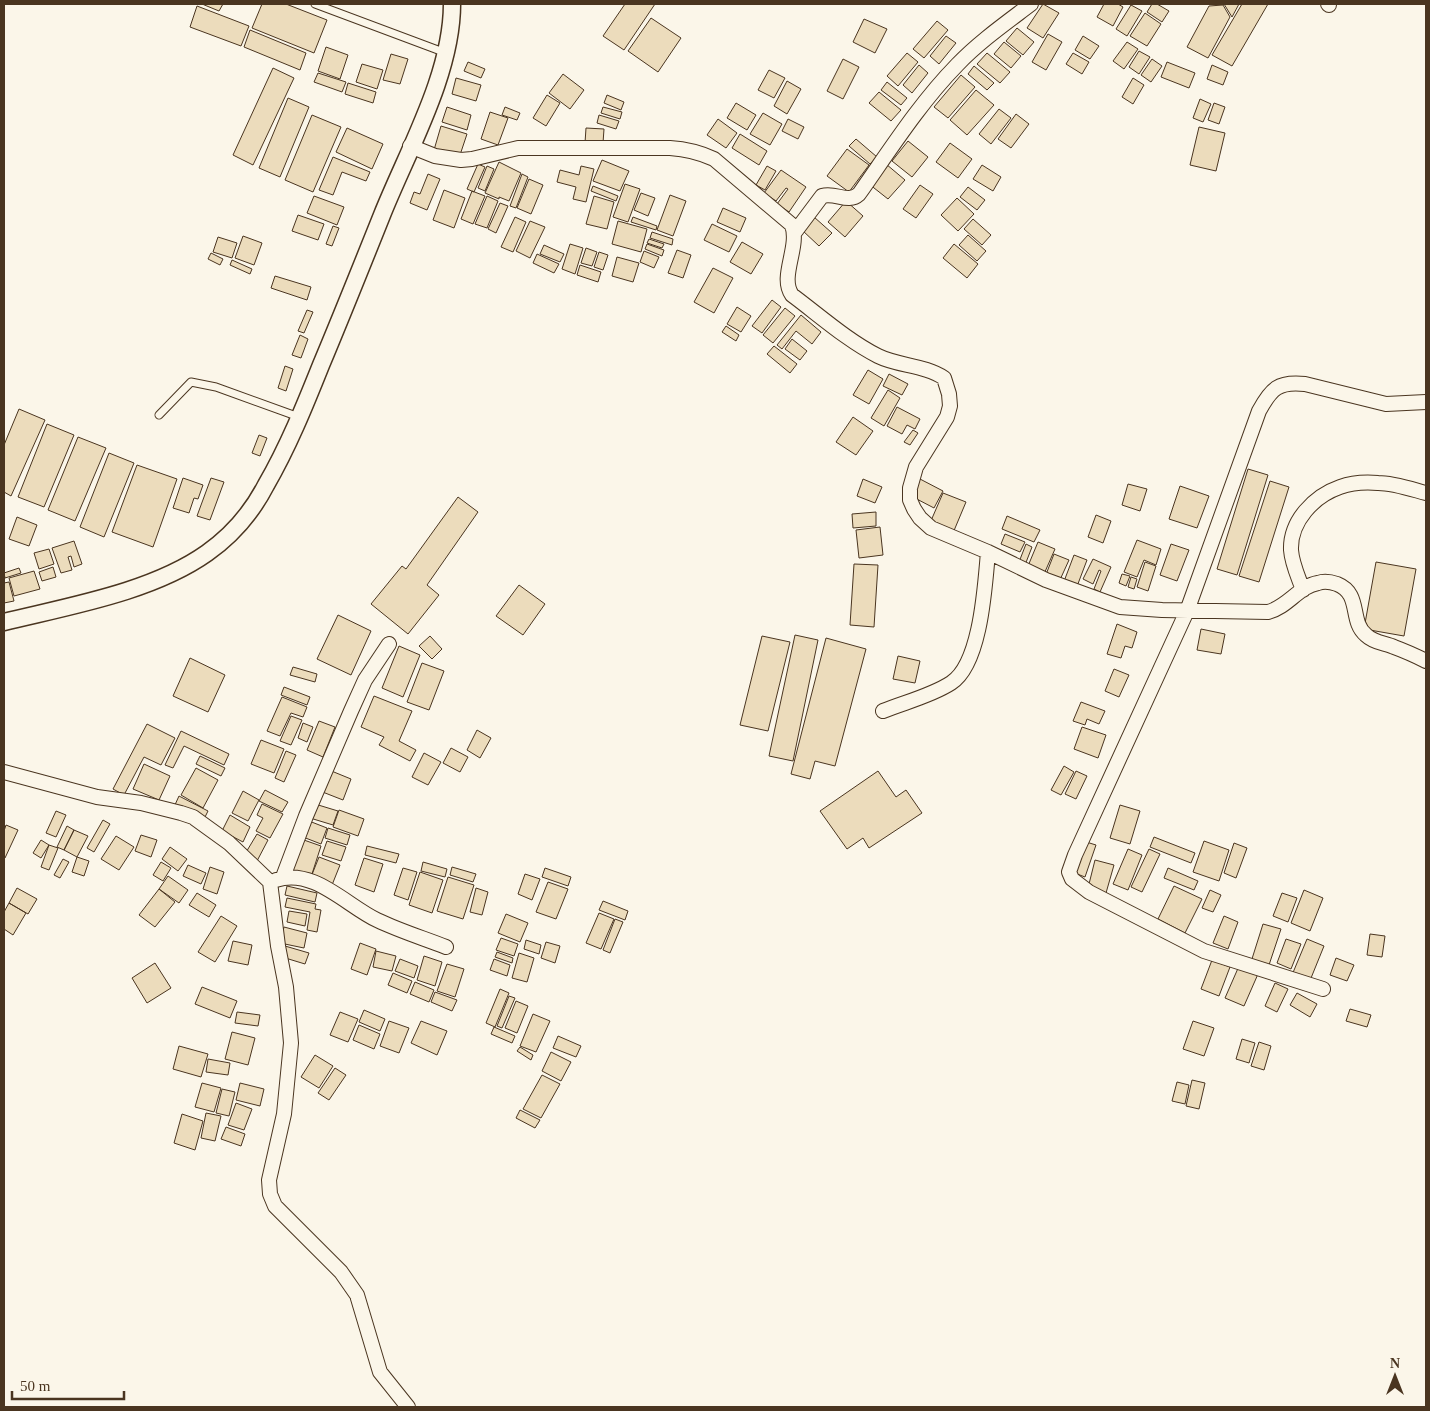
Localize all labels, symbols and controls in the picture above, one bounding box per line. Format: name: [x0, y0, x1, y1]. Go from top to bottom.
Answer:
north arrow: [1370, 1351, 1420, 1401]
text: N: [1390, 1356, 1400, 1371]
scale bar: [12, 1368, 125, 1400]
text: 50 m: [20, 1378, 51, 1394]

